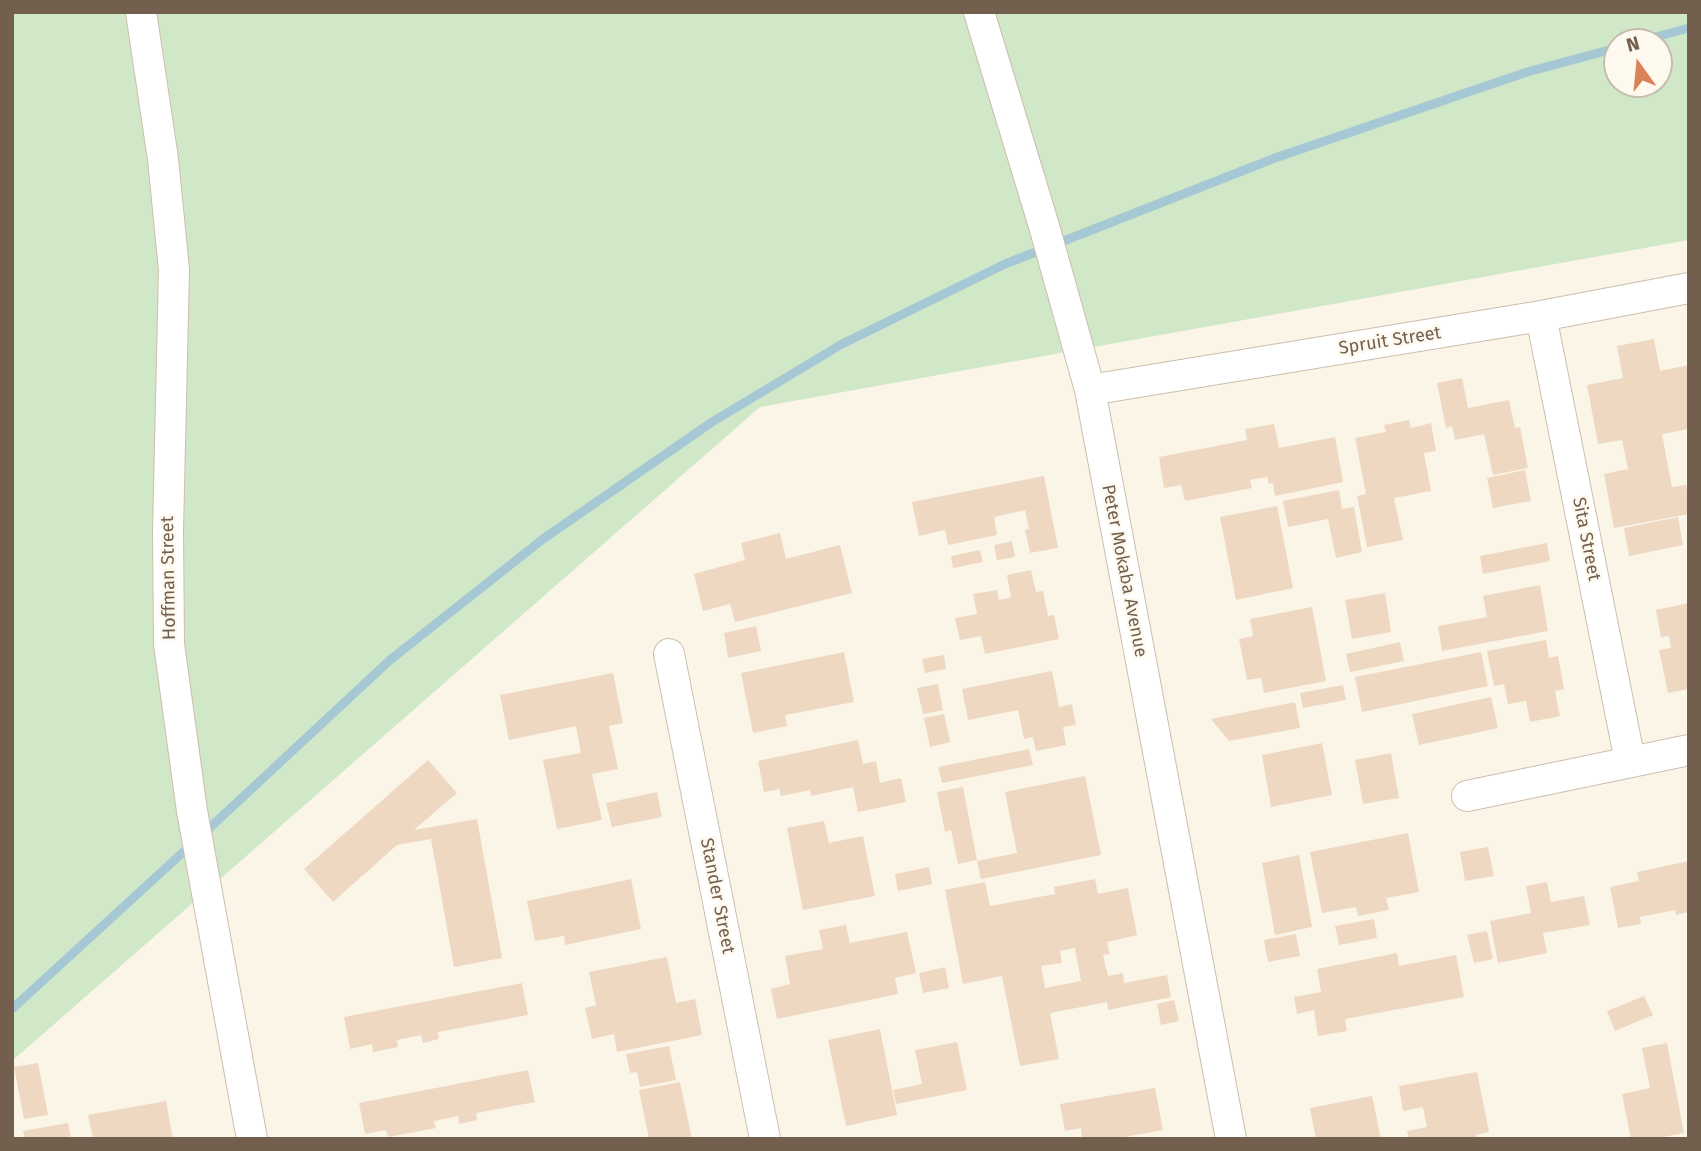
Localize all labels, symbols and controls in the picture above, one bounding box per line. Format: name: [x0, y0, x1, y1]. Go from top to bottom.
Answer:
north arrow: [1603, 28, 1673, 98]
text: N: [1624, 31, 1642, 57]
street label: Spruit Street: [1337, 322, 1443, 360]
street label: Peter Mokaba Avenue: [1097, 483, 1151, 659]
street label: Sita Street: [1567, 495, 1605, 583]
street label: Hoffman Street: [157, 516, 181, 640]
street label: Stander Street: [695, 836, 739, 956]

